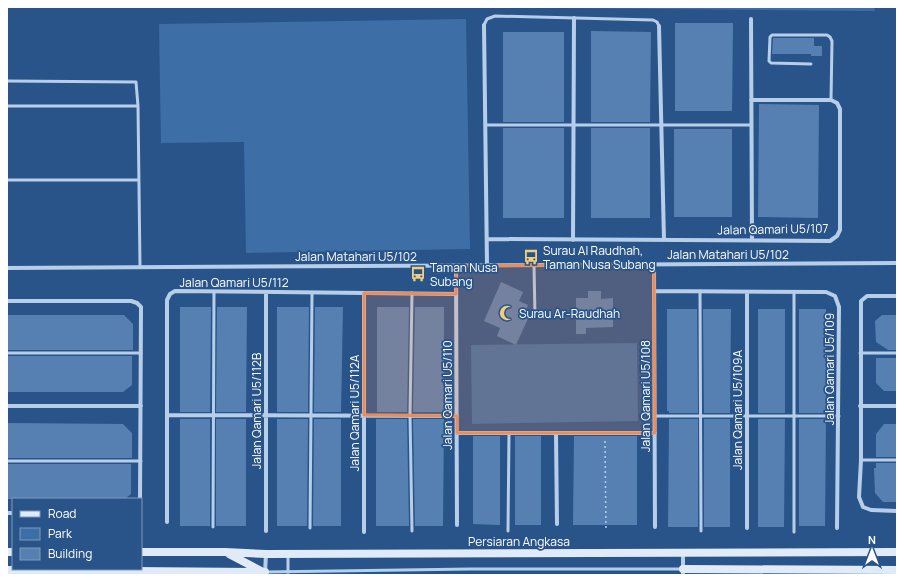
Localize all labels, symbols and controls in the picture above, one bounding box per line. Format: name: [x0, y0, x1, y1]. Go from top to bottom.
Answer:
street label: Jalan Qamari U5/107: [717, 220, 829, 238]
place label: Surau Al Raudhah, Taman Nusa Subang: [543, 242, 656, 273]
street label: Jalan Matahari U5/102: [667, 246, 789, 263]
street label: Jalan Matahari U5/102: [295, 248, 417, 265]
bus stop icon: Surau Al Raudhah, Taman Nusa Subang: [522, 248, 540, 266]
place label: Taman Nusa Subang: [430, 259, 498, 290]
bus stop icon: Taman Nusa Subang: [409, 265, 427, 283]
street label: Jalan Qamari U5/112: [179, 274, 289, 291]
mosque icon: Surau Ar-Raudhah: [498, 304, 516, 322]
place label: Surau Ar-Raudhah: [519, 305, 620, 322]
street label: Jalan Qamari U5/109: [821, 313, 838, 425]
street label: Jalan Qamari U5/110: [439, 340, 456, 450]
street label: Jalan Qamari U5/108: [637, 340, 654, 452]
street label: Jalan Qamari U5/109A: [729, 350, 746, 470]
street label: Jalan Qamari U5/112B: [248, 353, 265, 469]
street label: Jalan Qamari U5/112A: [346, 354, 363, 471]
legend: [12, 498, 142, 570]
text: Road: [48, 505, 76, 522]
text: Park: [48, 525, 73, 542]
north arrow: [852, 530, 892, 570]
text: N: [868, 532, 876, 547]
street label: Persiaran Angkasa: [468, 533, 570, 550]
text: Building: [48, 545, 92, 562]

